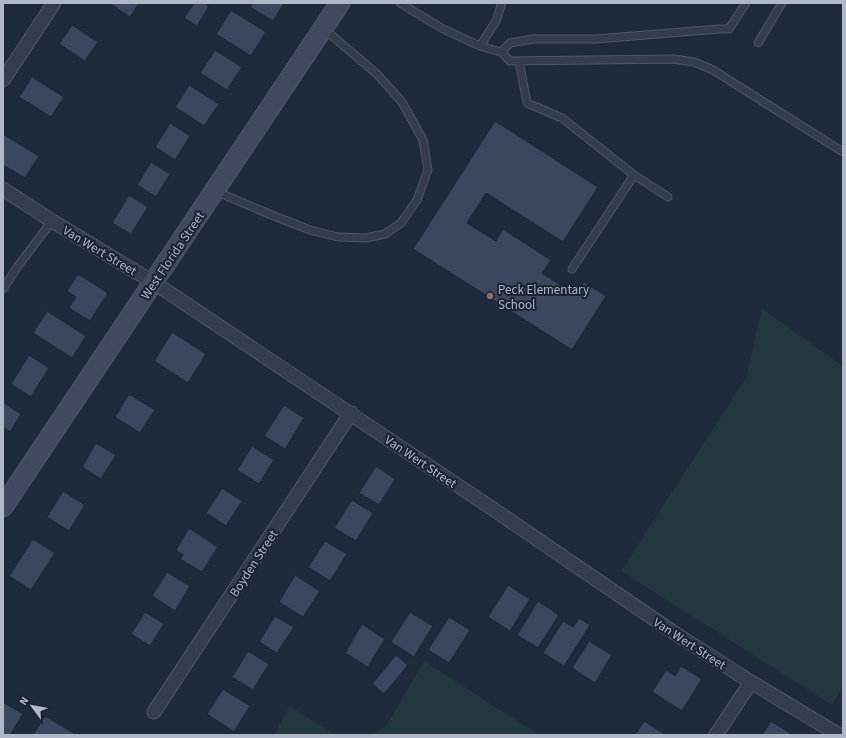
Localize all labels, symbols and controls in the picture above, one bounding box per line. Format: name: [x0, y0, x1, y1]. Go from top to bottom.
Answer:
street label: West Florida Street: [137, 208, 209, 303]
street label: Van Wert Street: [59, 222, 140, 280]
place label: Peck Elementary School: [498, 281, 589, 314]
marker: Peck Elementary School: [485, 291, 495, 301]
street label: Van Wert Street: [381, 431, 461, 493]
street label: Boyden Street: [225, 526, 283, 601]
street label: Van Wert Street: [650, 614, 730, 674]
north arrow: [12, 686, 52, 726]
text: N: [16, 694, 32, 708]

